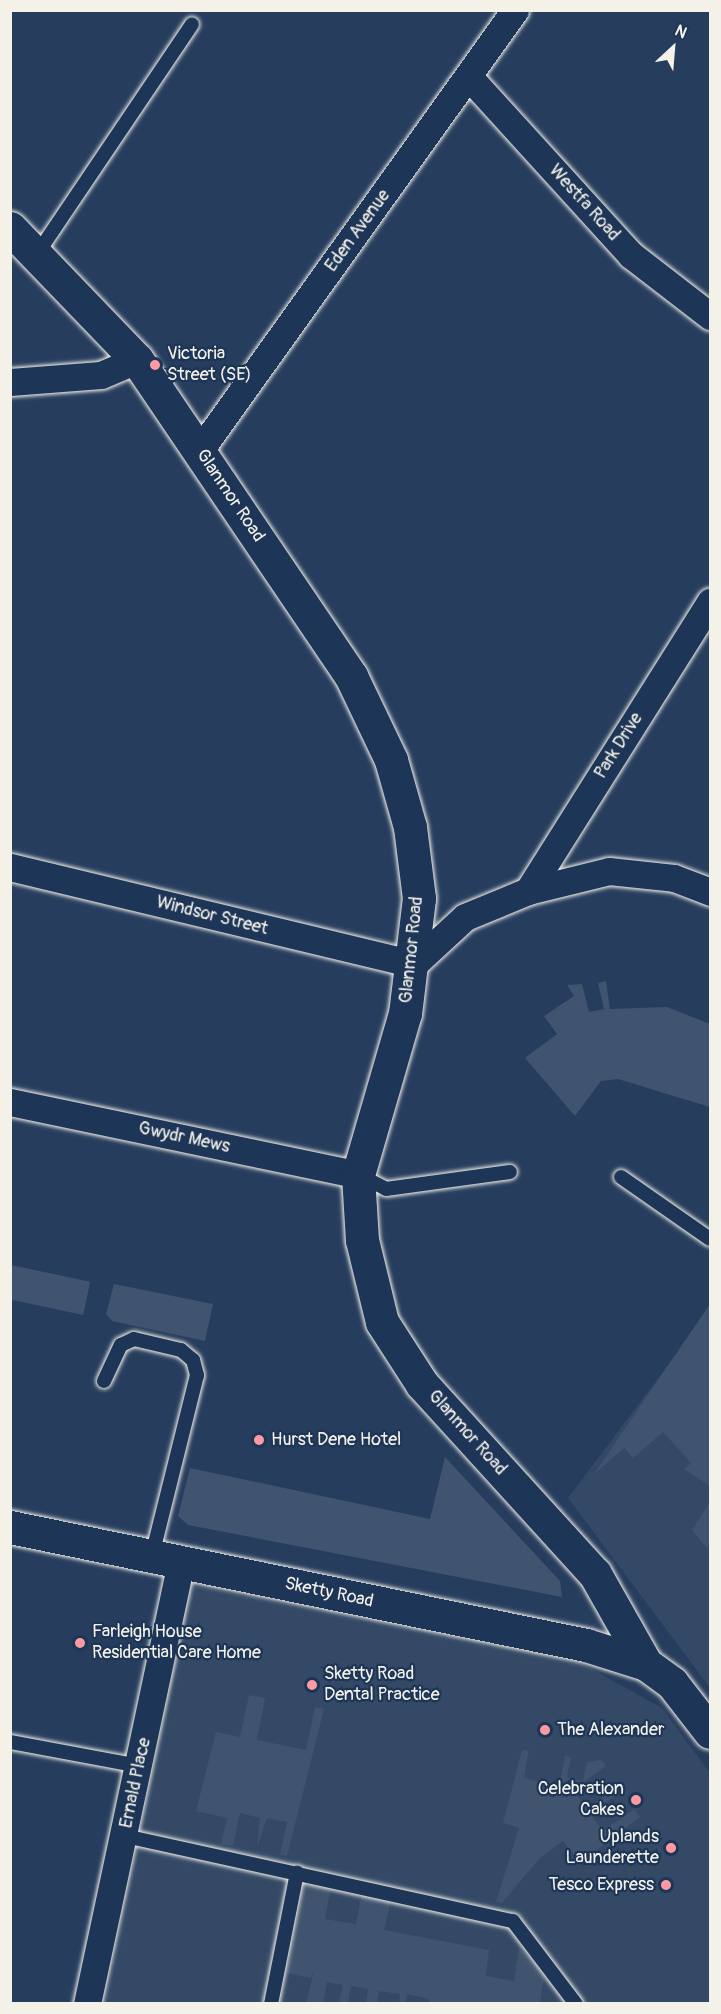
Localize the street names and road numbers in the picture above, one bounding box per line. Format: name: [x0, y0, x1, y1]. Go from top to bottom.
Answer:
street label: Westfa Road: [544, 160, 624, 246]
street label: Eden Avenue: [321, 186, 395, 276]
street label: Glanmor Road: [191, 445, 269, 547]
street label: Park Drive: [590, 709, 648, 783]
street label: Windsor Street: [154, 892, 270, 940]
street label: Glanmor Road: [396, 896, 428, 1004]
street label: Gwydr Mews: [136, 1118, 232, 1158]
street label: Glanmor Road: [423, 1386, 511, 1480]
street label: Sketty Road: [283, 1573, 375, 1613]
street label: Ernald Place: [116, 1736, 156, 1830]

